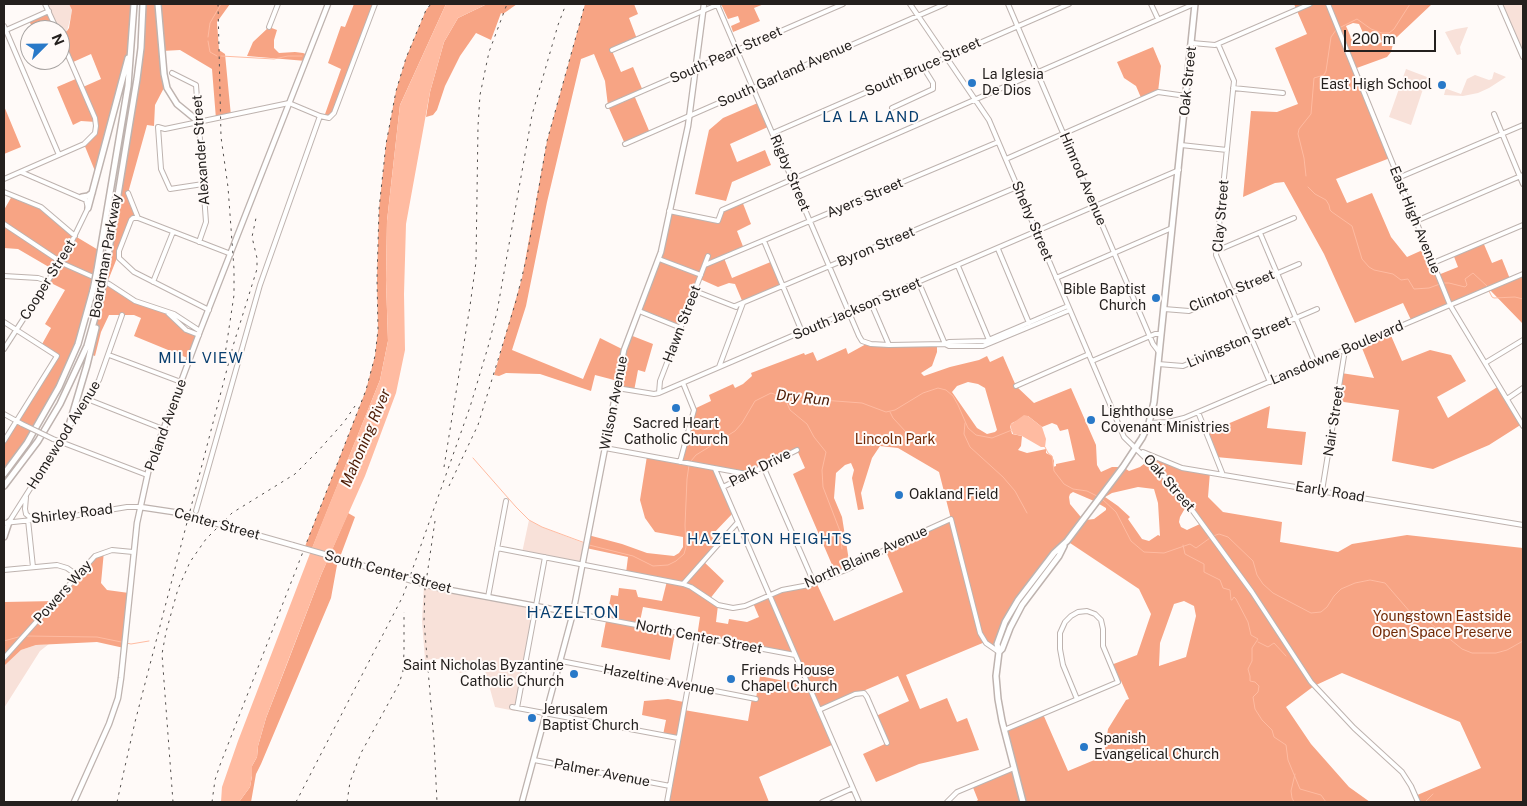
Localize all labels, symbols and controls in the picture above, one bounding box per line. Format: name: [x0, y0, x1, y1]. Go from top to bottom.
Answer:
north arrow: [20, 20, 70, 70]
scale bar: [1347, 20, 1440, 52]
street label: South Pearl Street: [667, 23, 785, 87]
text: 200 m: [1352, 30, 1396, 47]
text: N: [48, 31, 67, 48]
street label: South Bruce Street: [862, 34, 984, 100]
street label: South Garland Avenue: [715, 37, 855, 111]
street label: Oak Street: [1176, 45, 1200, 117]
place label: La Iglesia De Dios: [982, 67, 1044, 100]
marker: La Iglesia De Dios: [966, 77, 978, 89]
place label: East High School: [1321, 77, 1432, 93]
marker: East High School: [1436, 79, 1448, 91]
street label: Alexander Street: [189, 94, 213, 206]
district label: LA LA LAND: [821, 108, 921, 126]
street label: Himrod Avenue: [1056, 130, 1110, 228]
street label: Rigby Street: [766, 132, 814, 214]
street label: East High Avenue: [1386, 164, 1444, 276]
street label: Ayers Street: [824, 174, 906, 222]
street label: Shehy Street: [1008, 179, 1056, 263]
street label: Clay Street: [1209, 179, 1233, 253]
street label: Boardman Parkway: [87, 193, 125, 319]
street label: Byron Street: [835, 223, 917, 271]
street label: Cooper Street: [17, 237, 79, 323]
street label: Clinton Street: [1187, 266, 1277, 316]
street label: South Jackson Street: [790, 274, 924, 344]
place label: Bible Baptist Church: [1063, 282, 1146, 314]
street label: Hawn Street: [660, 283, 704, 365]
marker: Bible Baptist Church: [1150, 292, 1162, 304]
street label: Livingston Street: [1185, 313, 1293, 371]
street label: Lansdowne Boulevard: [1268, 317, 1406, 389]
district label: MILL VIEW: [157, 349, 245, 367]
street label: Wilson Avenue: [597, 355, 631, 451]
street label: Poland Avenue: [142, 377, 190, 473]
street label: Homewood Avenue: [24, 378, 104, 492]
street label: Nair Street: [1320, 384, 1348, 458]
water label: Mahoning River: [337, 386, 395, 490]
water label: Dry Run: [775, 386, 831, 410]
marker: Sacred Heart Catholic Church: [670, 402, 682, 414]
place label: Lighthouse Covenant Ministries: [1101, 404, 1229, 437]
marker: Lighthouse Covenant Ministries: [1085, 414, 1097, 426]
place label: Sacred Heart Catholic Church: [624, 416, 728, 448]
park label: Lincoln Park: [855, 432, 935, 448]
street label: Park Drive: [726, 445, 794, 491]
street label: Oak Street: [1140, 451, 1198, 515]
street label: Early Road: [1294, 478, 1366, 506]
place label: Oakland Field: [909, 487, 998, 503]
marker: Oakland Field: [893, 489, 905, 501]
street label: Shirley Road: [30, 501, 114, 527]
street label: Center Street: [172, 504, 262, 544]
street label: North Blaine Avenue: [802, 522, 930, 592]
district label: HAZELTON HEIGHTS: [685, 530, 855, 548]
street label: South Center Street: [323, 547, 453, 597]
street label: Powers Way: [30, 557, 96, 627]
district label: HAZELTON: [526, 603, 620, 623]
park label: Youngstown Eastside Open Space Preserve: [1372, 609, 1512, 642]
street label: North Center Street: [634, 616, 764, 658]
place label: Saint Nicholas Byzantine Catholic Church: [403, 658, 564, 690]
street label: Hazeltine Avenue: [602, 661, 716, 699]
place label: Friends House Chapel Church: [741, 663, 837, 696]
marker: Saint Nicholas Byzantine Catholic Church: [568, 668, 580, 680]
marker: Friends House Chapel Church: [725, 673, 737, 685]
place label: Jerusalem Baptist Church: [542, 702, 639, 734]
marker: Jerusalem Baptist Church: [526, 712, 538, 724]
place label: Spanish Evangelical Church: [1094, 731, 1219, 764]
marker: Spanish Evangelical Church: [1078, 741, 1090, 753]
street label: Palmer Avenue: [552, 755, 652, 791]

